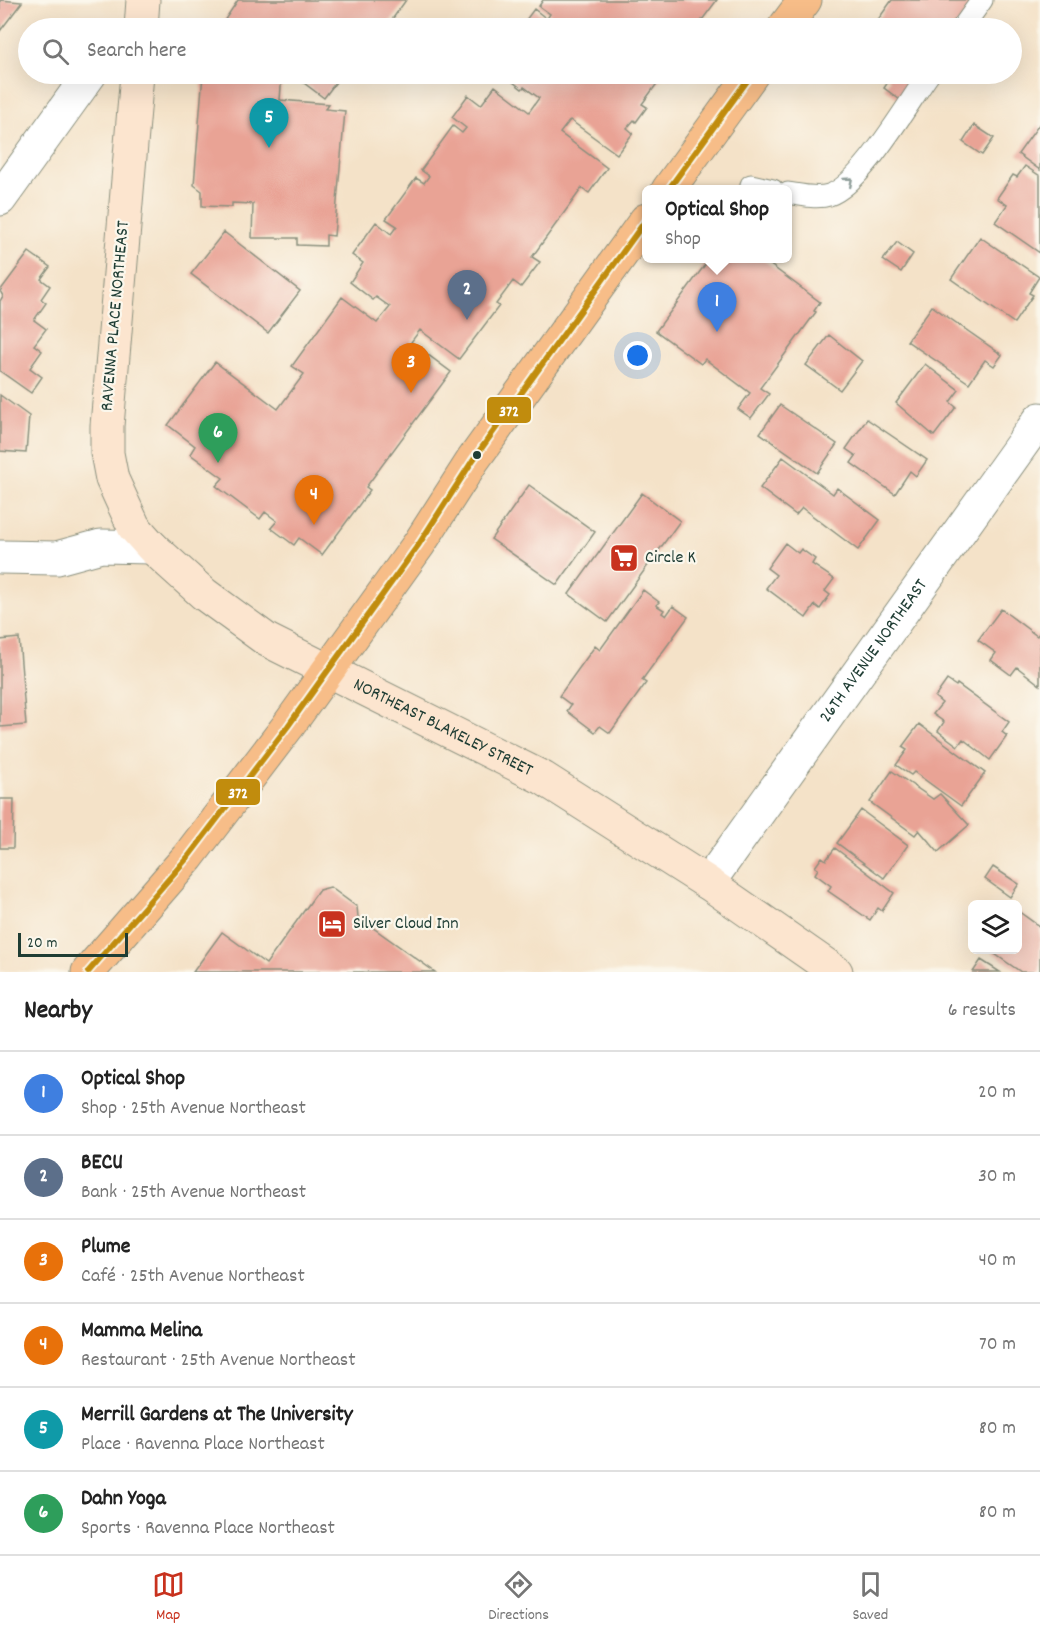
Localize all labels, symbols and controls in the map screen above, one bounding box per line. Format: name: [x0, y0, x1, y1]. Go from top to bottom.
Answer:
search box: [18, 18, 1022, 84]
icon: search: [39, 35, 72, 68]
text: Search here: [87, 36, 186, 67]
pin: 5: [250, 98, 288, 148]
one-way arrow: [843, 178, 854, 189]
popup: [642, 185, 792, 263]
text: Optical Shop: [665, 195, 769, 226]
street label: RAVENNA PLACE NORTHEAST: [95, 220, 137, 412]
text: Shop: [665, 226, 701, 254]
pin: 2: [448, 270, 486, 320]
pin: 1: [698, 282, 736, 332]
your location: [623, 341, 652, 370]
pin: 3: [392, 344, 430, 393]
line badge: 372: [486, 396, 532, 424]
text: 372: [499, 401, 519, 424]
pin: 6: [198, 414, 238, 463]
unlabelled marker: [471, 449, 483, 461]
pin: 4: [294, 476, 334, 525]
supermarket icon: Circle K: [608, 542, 640, 574]
place label: Circle K: [645, 546, 696, 571]
street label: 26TH AVENUE NORTHEAST: [814, 574, 934, 728]
street label: NORTHEAST BLAKELEY STREET: [349, 672, 537, 783]
line badge: 372: [215, 778, 261, 806]
text: 372: [228, 783, 248, 806]
map controls: [968, 900, 1022, 954]
button: layers: [968, 900, 1022, 954]
hotel icon: Silver Cloud Inn: [316, 908, 348, 940]
place label: Silver Cloud Inn: [353, 912, 458, 937]
scale bar: [18, 930, 128, 958]
text: 20 m: [27, 932, 57, 955]
text: Nearby: [24, 993, 92, 1030]
text: 6 results: [948, 997, 1016, 1025]
text: Optical Shop: [81, 1064, 185, 1095]
text: 1: [41, 1079, 46, 1107]
text: 20 m: [978, 1079, 1016, 1107]
text: Shop · 25th Avenue Northeast: [81, 1095, 306, 1123]
text: BECU: [81, 1148, 123, 1179]
text: 2: [39, 1163, 48, 1191]
text: 30 m: [978, 1163, 1016, 1191]
text: Bank · 25th Avenue Northeast: [81, 1179, 306, 1207]
text: Plume: [81, 1232, 131, 1263]
text: 3: [39, 1247, 48, 1275]
text: 40 m: [978, 1247, 1016, 1275]
text: Café · 25th Avenue Northeast: [81, 1263, 305, 1291]
text: Mamma Melina: [81, 1316, 202, 1347]
text: 4: [39, 1331, 48, 1359]
text: 70 m: [979, 1331, 1016, 1359]
text: Restaurant · 25th Avenue Northeast: [81, 1347, 356, 1375]
text: Merrill Gardens at The University: [81, 1400, 353, 1431]
text: 5: [39, 1415, 48, 1443]
text: 80 m: [979, 1415, 1016, 1443]
text: Place · Ravenna Place Northeast: [81, 1431, 325, 1459]
text: Dahn Yoga: [81, 1484, 166, 1515]
text: 6: [39, 1499, 48, 1527]
text: 80 m: [979, 1499, 1016, 1527]
text: Sports · Ravenna Place Northeast: [81, 1515, 335, 1543]
tab: Map: [152, 1568, 185, 1627]
tab: Directions: [488, 1568, 549, 1627]
tab: Saved: [852, 1568, 888, 1627]

